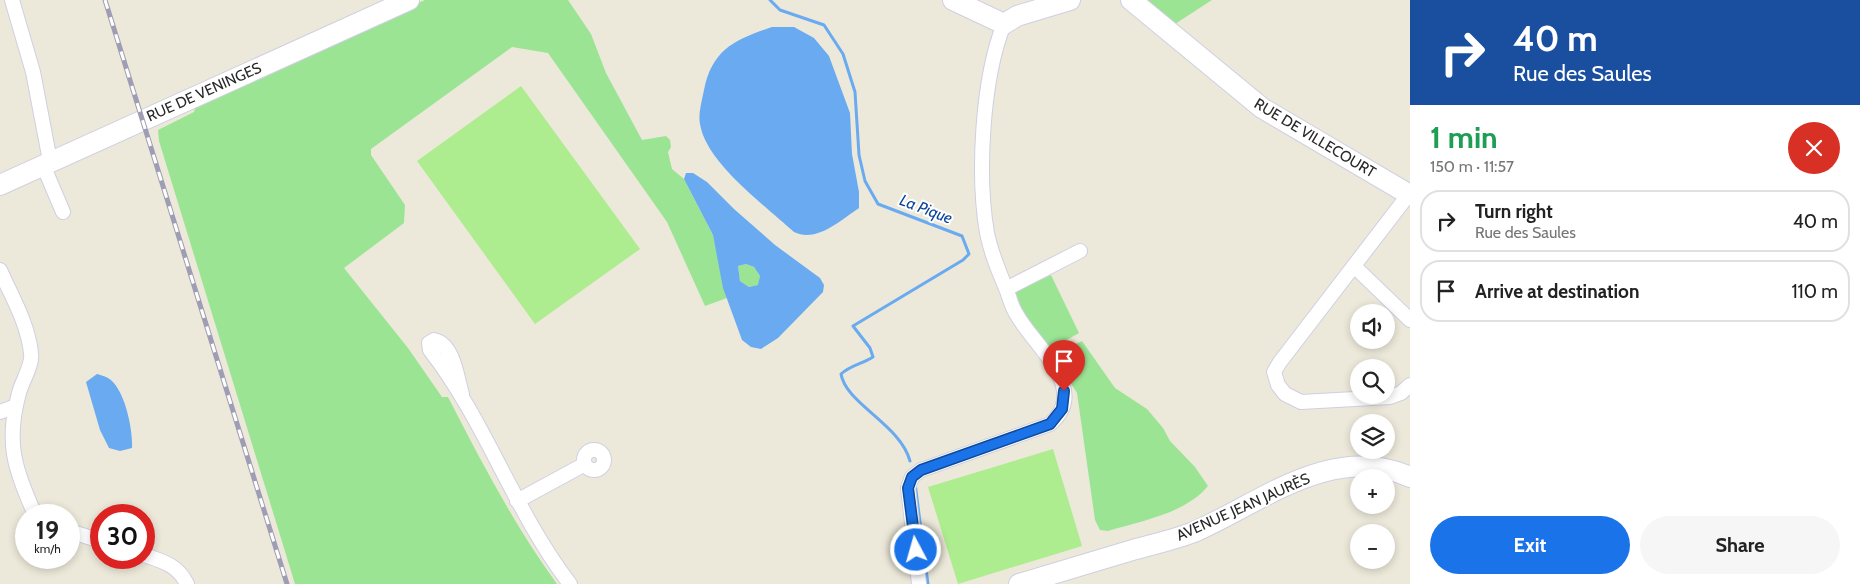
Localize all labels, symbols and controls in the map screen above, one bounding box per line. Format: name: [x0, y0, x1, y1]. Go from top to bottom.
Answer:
text: 40 m: [1513, 17, 1598, 60]
icon: right: [1430, 20, 1495, 85]
street label: RUE DE VENINGES: [144, 59, 264, 125]
text: Rue des Saules: [1513, 60, 1652, 87]
street label: RUE DE VILLECOURT: [1251, 95, 1379, 181]
text: 1 min: [1430, 119, 1498, 156]
button: close: [1788, 122, 1840, 174]
text: 150 m · 11:57: [1430, 157, 1514, 176]
water label: La Pique: [897, 190, 955, 228]
text: Turn right: [1475, 200, 1553, 223]
icon: right: [1432, 207, 1460, 235]
text: 40 m: [1793, 210, 1838, 233]
text: Rue des Saules: [1475, 223, 1576, 242]
icon: arrive: [1432, 277, 1460, 305]
text: Arrive at destination: [1475, 280, 1639, 303]
text: 110 m: [1791, 280, 1838, 303]
map controls: [1350, 304, 1395, 569]
button: sound: [1350, 304, 1395, 349]
pin: [1043, 340, 1085, 391]
icon: arrive: [1050, 347, 1078, 375]
button: search: [1350, 359, 1395, 404]
button: layers: [1350, 414, 1395, 459]
street label: AVENUE JEAN JAURÈS: [1173, 468, 1313, 545]
button: +: [1350, 469, 1395, 514]
speed limit sign: 30: [90, 504, 155, 569]
text: 19: [36, 515, 59, 545]
button: Exit: [1430, 516, 1630, 574]
button: Share: [1640, 516, 1840, 574]
position arrow: [889, 523, 941, 575]
button: −: [1350, 524, 1395, 569]
text: km/h: [34, 541, 61, 556]

